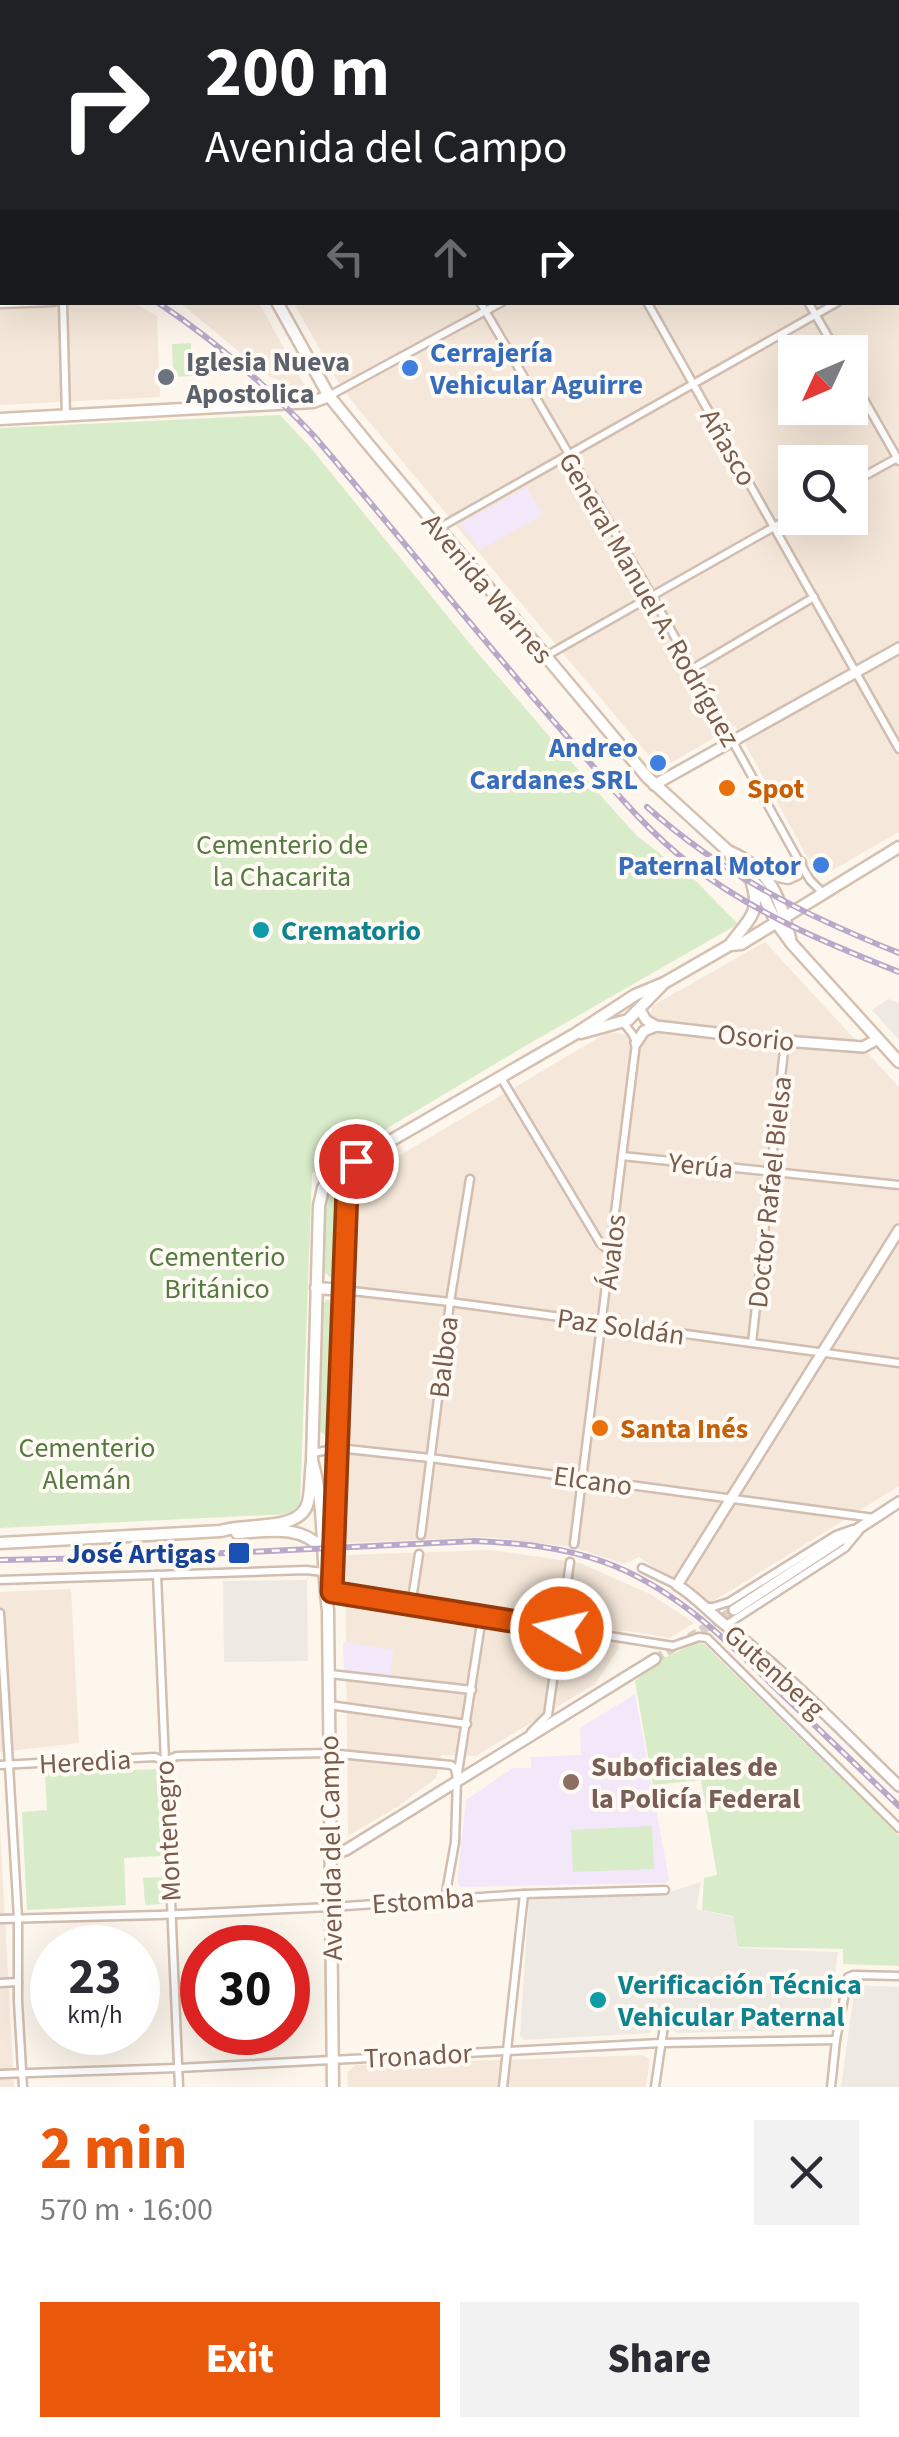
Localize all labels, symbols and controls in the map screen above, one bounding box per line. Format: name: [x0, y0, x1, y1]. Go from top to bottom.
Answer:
text: 200 m: [205, 23, 390, 123]
icon: right: [40, 40, 170, 170]
text: Avenida del Campo: [205, 116, 567, 180]
icon: left: [318, 230, 373, 285]
icon: ahead: [423, 230, 478, 285]
icon: right: [528, 230, 583, 285]
place label: Cerrajería Vehicular Aguirre: [429, 333, 643, 405]
north arrow: [778, 335, 868, 425]
map controls: [778, 335, 868, 535]
place label: Iglesia Nueva Apostolica: [185, 342, 350, 414]
marker: Cerrajería Vehicular Aguirre: [399, 357, 421, 379]
marker: Iglesia Nueva Apostolica: [155, 366, 177, 388]
street label: Añasco: [690, 401, 766, 494]
street label: General Manuel A. Rodríguez: [548, 445, 750, 754]
button: search: [778, 445, 868, 535]
street label: Avenida Warnes: [412, 505, 562, 673]
place label: Andreo Cardanes SRL: [470, 728, 638, 800]
marker: Andreo Cardanes SRL: [647, 752, 669, 774]
place label: Spot: [747, 769, 804, 809]
marker: Spot: [716, 777, 738, 799]
park label: Cementerio de la Chacarita: [196, 825, 368, 897]
place label: Paternal Motor: [618, 846, 802, 886]
marker: Paternal Motor: [810, 854, 832, 876]
place label: Crematorio: [281, 911, 421, 951]
marker: Crematorio: [250, 919, 272, 941]
street label: Osorio: [715, 1014, 796, 1062]
street label: Doctor Rafael Bielsa: [738, 1074, 802, 1310]
pin: [314, 1119, 399, 1204]
icon: arrive: [329, 1134, 384, 1189]
street label: Yerúa: [665, 1143, 735, 1189]
street label: Ávalos: [588, 1212, 636, 1292]
park label: Cementerio Británico: [148, 1237, 286, 1309]
street label: Paz Soldán: [554, 1298, 687, 1356]
street label: Balboa: [419, 1314, 469, 1400]
place label: Santa Inés: [620, 1409, 748, 1449]
marker: Santa Inés: [589, 1417, 611, 1439]
park label: Cementerio Alemán: [18, 1428, 156, 1500]
street label: Elcano: [551, 1456, 635, 1506]
place label: José Artigas: [67, 1534, 216, 1574]
marker: José Artigas: [226, 1540, 252, 1566]
position arrow: [509, 1577, 613, 1681]
street label: Gutenberg: [715, 1615, 834, 1728]
street label: Avenida del Campo: [309, 1735, 353, 1961]
street label: Heredia: [38, 1740, 132, 1784]
place label: Suboficiales de la Policía Federal: [591, 1747, 800, 1819]
street label: Montenegro: [144, 1759, 192, 1903]
marker: Suboficiales de la Policía Federal: [560, 1771, 582, 1793]
street label: Estomba: [370, 1877, 476, 1925]
speed limit sign: 30: [180, 1925, 310, 2055]
text: 23: [69, 1942, 121, 2013]
place label: Verificación Técnica Vehicular Paternal: [617, 1965, 862, 2037]
marker: Verificación Técnica Vehicular Paternal: [587, 1989, 609, 2011]
text: km/h: [67, 1997, 123, 2033]
street label: Tronador: [363, 2033, 473, 2079]
text: 2 min: [40, 2107, 187, 2192]
button: close: [754, 2120, 859, 2225]
text: 570 m · 16:00: [40, 2187, 213, 2233]
button: Exit: [40, 2302, 440, 2417]
button: Share: [460, 2302, 859, 2417]

